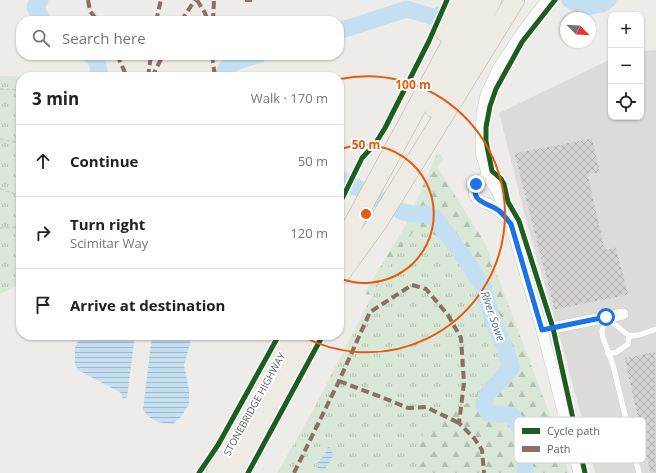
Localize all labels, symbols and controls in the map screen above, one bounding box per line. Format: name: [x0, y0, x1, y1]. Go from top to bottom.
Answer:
north arrow: [560, 12, 596, 48]
map controls: [608, 12, 644, 120]
button: +: [608, 12, 644, 48]
search box: [16, 16, 344, 60]
icon: search: [30, 27, 52, 49]
text: Search here: [62, 28, 146, 48]
button: −: [608, 48, 644, 84]
text: 100 m: [395, 76, 431, 93]
button: locate: [608, 84, 644, 120]
text: 3 min: [32, 87, 79, 110]
text: Walk · 170 m: [251, 89, 328, 107]
text: 50 m: [352, 136, 380, 153]
icon: ahead: [32, 150, 54, 172]
text: Continue: [70, 151, 138, 171]
text: 50 m: [298, 152, 328, 170]
route end: [467, 175, 485, 193]
centre of rings: [359, 207, 373, 221]
text: Turn right: [70, 214, 145, 234]
icon: right: [32, 222, 54, 244]
text: 120 m: [290, 224, 328, 242]
text: Scimitar Way: [70, 234, 148, 252]
water label: River Sowe: [478, 289, 509, 343]
icon: arrive: [32, 294, 54, 316]
text: Arrive at destination: [70, 295, 225, 315]
route start: [597, 308, 615, 326]
street label: STONEBRIDGE HIGHWAY: [220, 350, 288, 458]
legend: [514, 417, 646, 463]
text: Cycle path: [547, 423, 600, 438]
text: Path: [547, 441, 570, 456]

